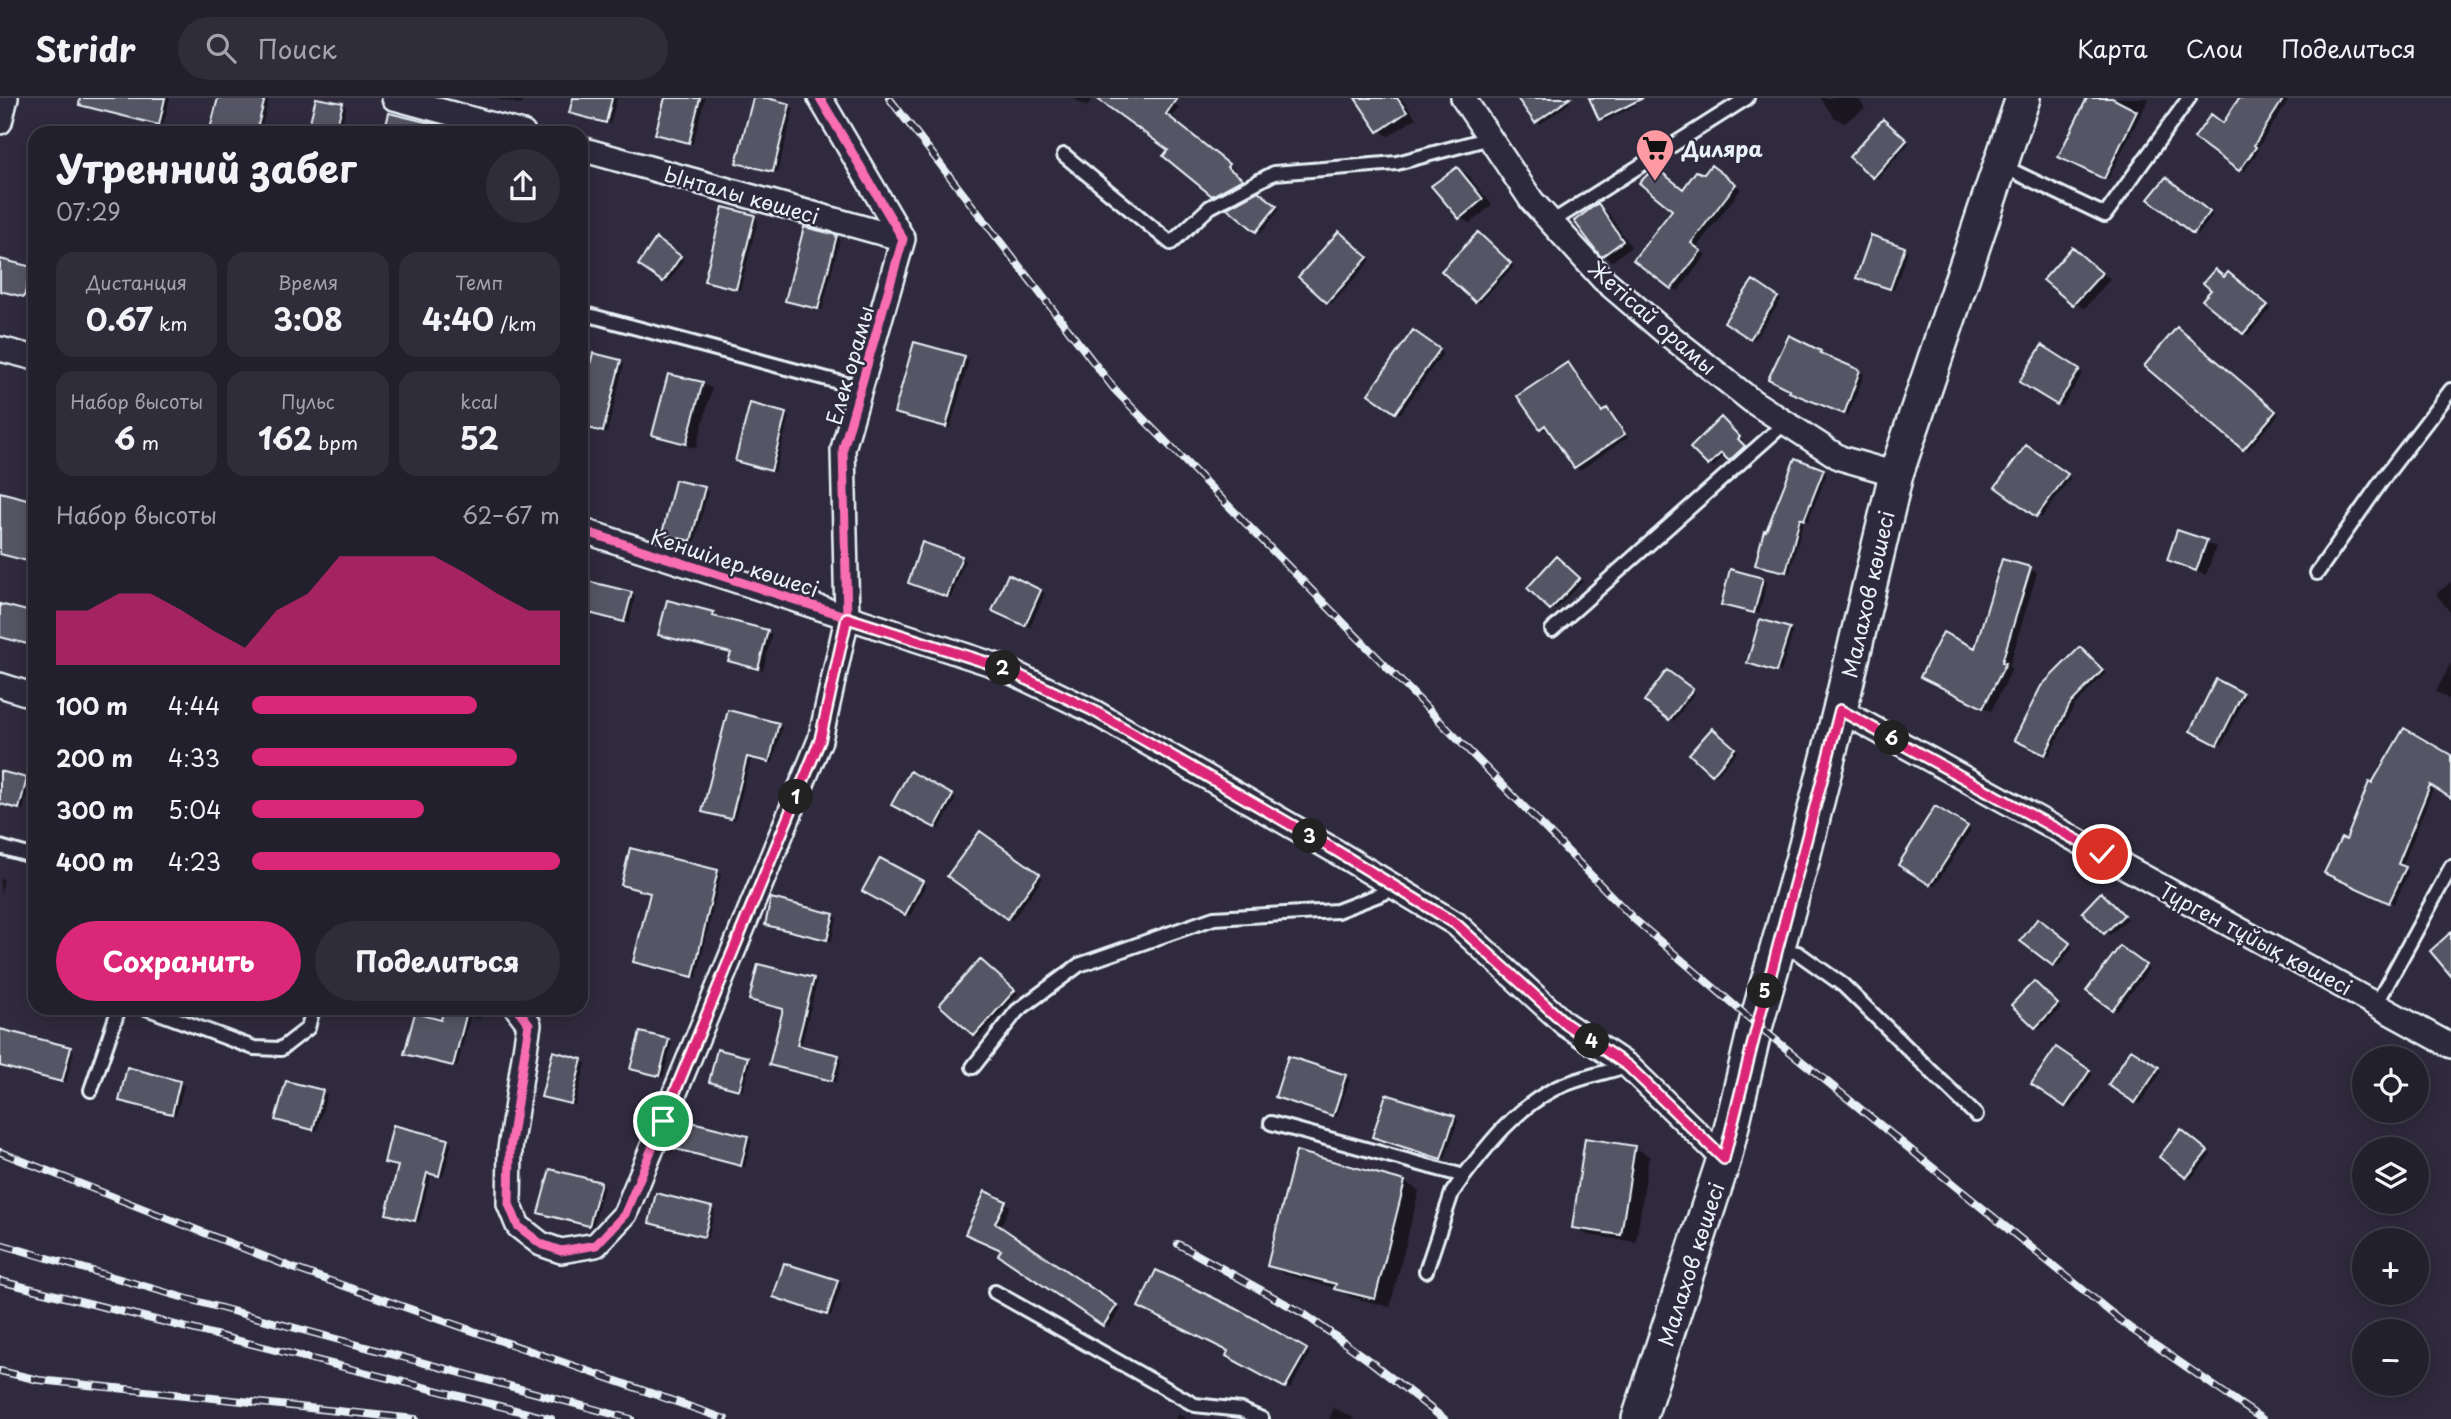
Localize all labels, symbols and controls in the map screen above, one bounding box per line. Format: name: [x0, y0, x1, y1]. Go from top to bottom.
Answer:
search box: [178, 17, 668, 80]
text: Stridr: [35, 23, 136, 73]
icon: search: [202, 29, 240, 67]
text: Поиск: [258, 29, 337, 68]
text: Карта: [2077, 30, 2148, 66]
text: Слои: [2186, 30, 2243, 66]
text: Поделиться: [2281, 30, 2416, 66]
supermarket icon: Диляра: [1634, 127, 1676, 182]
place label: Диляра: [1681, 132, 1763, 164]
text: Утренний забег: [56, 139, 356, 196]
button: share: [486, 149, 560, 223]
street label: Ынталы көшесі: [661, 157, 823, 231]
text: 07:29: [56, 194, 121, 229]
street label: Жетісай орамы: [1582, 252, 1724, 382]
text: Дистанция: [86, 268, 187, 296]
text: Время: [278, 268, 338, 296]
text: Темп: [455, 268, 503, 296]
text: 0.67: [86, 296, 153, 341]
text: 3:08: [273, 296, 343, 341]
text: 4:40: [422, 296, 494, 341]
street label: Елек орамы: [817, 302, 881, 428]
text: km: [153, 309, 188, 337]
text: /km: [494, 309, 537, 337]
text: Набор высоты: [70, 387, 203, 415]
text: Пульс: [281, 387, 335, 415]
text: kcal: [460, 387, 498, 415]
text: 6: [114, 415, 135, 460]
text: 162: [258, 415, 312, 460]
text: 52: [460, 415, 499, 460]
text: m: [135, 428, 159, 456]
text: bpm: [312, 428, 358, 456]
text: Набор высоты: [56, 497, 217, 532]
text: 62–67 m: [462, 497, 560, 532]
street label: Малахов көшесі: [1832, 507, 1902, 681]
street label: Кеншілер көшесі: [647, 520, 823, 604]
pin: 2: [986, 650, 1020, 686]
text: 2: [996, 653, 1009, 681]
text: 100 m: [56, 688, 128, 723]
text: 4:44: [168, 688, 220, 723]
pin: 6: [1874, 720, 1910, 756]
text: 6: [1885, 723, 1898, 751]
text: 200 m: [56, 740, 133, 775]
text: 4:33: [168, 740, 220, 775]
pin: 1: [778, 780, 814, 814]
text: 1: [791, 782, 800, 810]
text: 300 m: [56, 792, 134, 827]
text: 5:04: [168, 792, 221, 827]
pin: 3: [1292, 818, 1328, 854]
text: 3: [1303, 821, 1316, 849]
pin: [2072, 824, 2132, 884]
icon: check: [2083, 835, 2121, 873]
text: 400 m: [56, 844, 134, 879]
text: 4:23: [168, 844, 221, 879]
street label: Түрген тұйық көшесі: [2154, 873, 2358, 1003]
button: Сохранить: [56, 921, 301, 1001]
button: Поделиться: [315, 921, 560, 1001]
pin: 5: [1748, 974, 1782, 1008]
text: 5: [1758, 976, 1771, 1004]
pin: 4: [1574, 1024, 1610, 1058]
text: 4: [1585, 1026, 1598, 1054]
map controls: [2352, 1046, 2429, 1396]
button: locate: [2352, 1046, 2429, 1123]
pin: [633, 1091, 693, 1151]
icon: arrive: [644, 1102, 682, 1140]
button: layers: [2352, 1137, 2429, 1214]
street label: Малахов көшесі: [1648, 1178, 1732, 1350]
button: +: [2352, 1228, 2429, 1305]
button: −: [2352, 1319, 2429, 1396]

